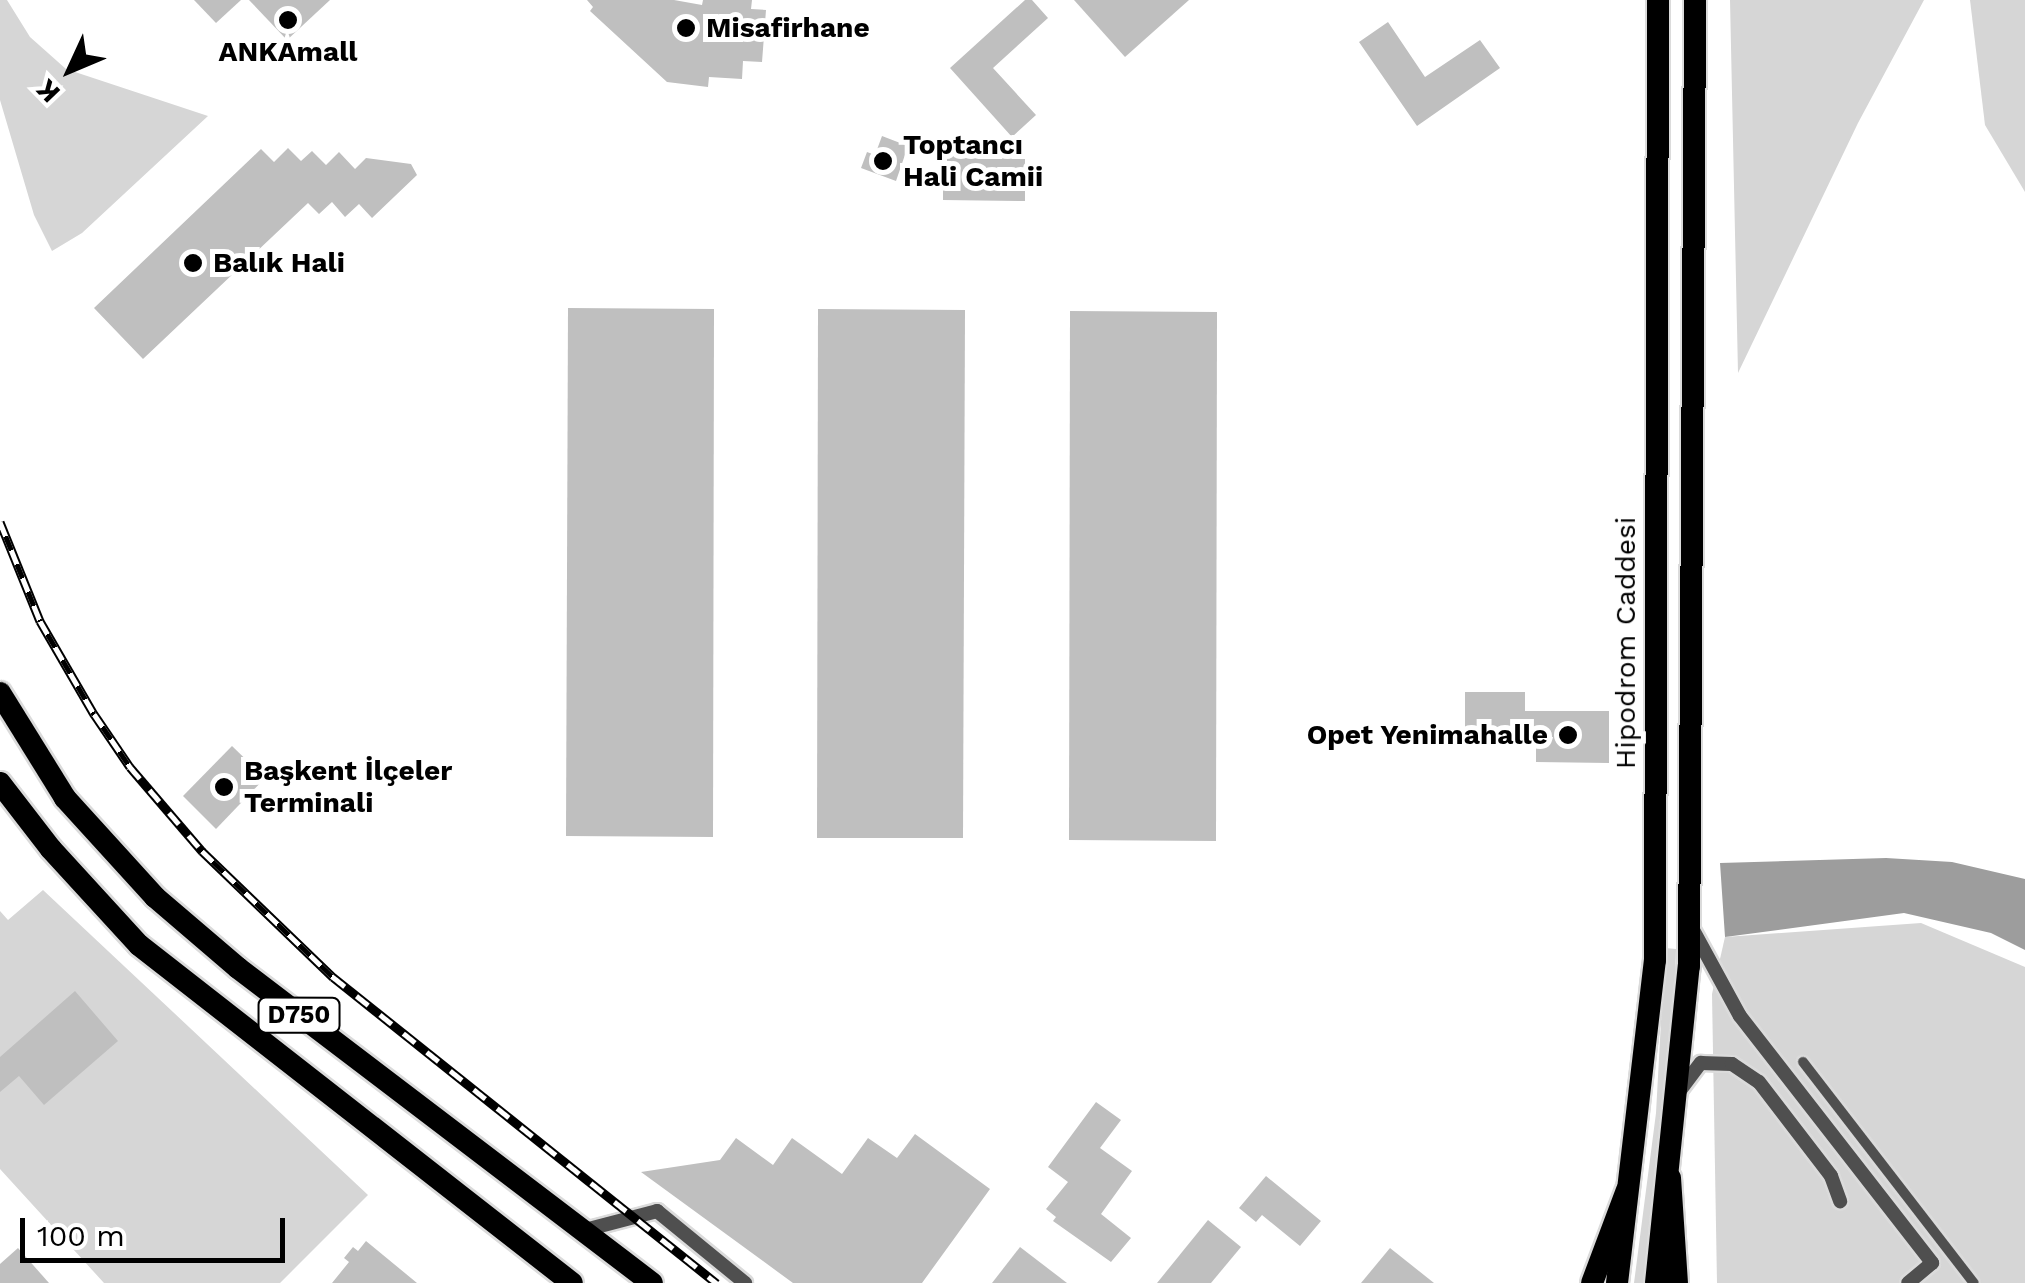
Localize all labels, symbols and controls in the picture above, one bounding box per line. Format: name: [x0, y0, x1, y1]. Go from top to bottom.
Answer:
marker: ANKAmall: [277, 9, 299, 31]
place label: Misafirhane: [706, 11, 870, 45]
marker: Misafirhane: [675, 17, 697, 39]
north arrow: [20, 20, 120, 120]
place label: ANKAmall: [219, 35, 357, 69]
text: K: [29, 73, 67, 110]
place label: Toptancı Hali Camii: [903, 128, 1043, 194]
marker: Toptancı Hali Camii: [872, 150, 894, 172]
place label: Balık Hali: [213, 246, 345, 280]
marker: Balık Hali: [182, 252, 204, 274]
street label: Hipodrom Caddesi: [1609, 517, 1643, 769]
place label: Opet Yenimahalle: [1306, 718, 1548, 752]
marker: Opet Yenimahalle: [1557, 724, 1579, 746]
place label: Başkent İlçeler Terminali: [244, 754, 452, 820]
marker: Başkent İlçeler Terminali: [213, 776, 235, 798]
road number: D750: [256, 995, 342, 1035]
scale bar: [25, 1198, 290, 1260]
text: 100 m: [37, 1218, 125, 1253]

